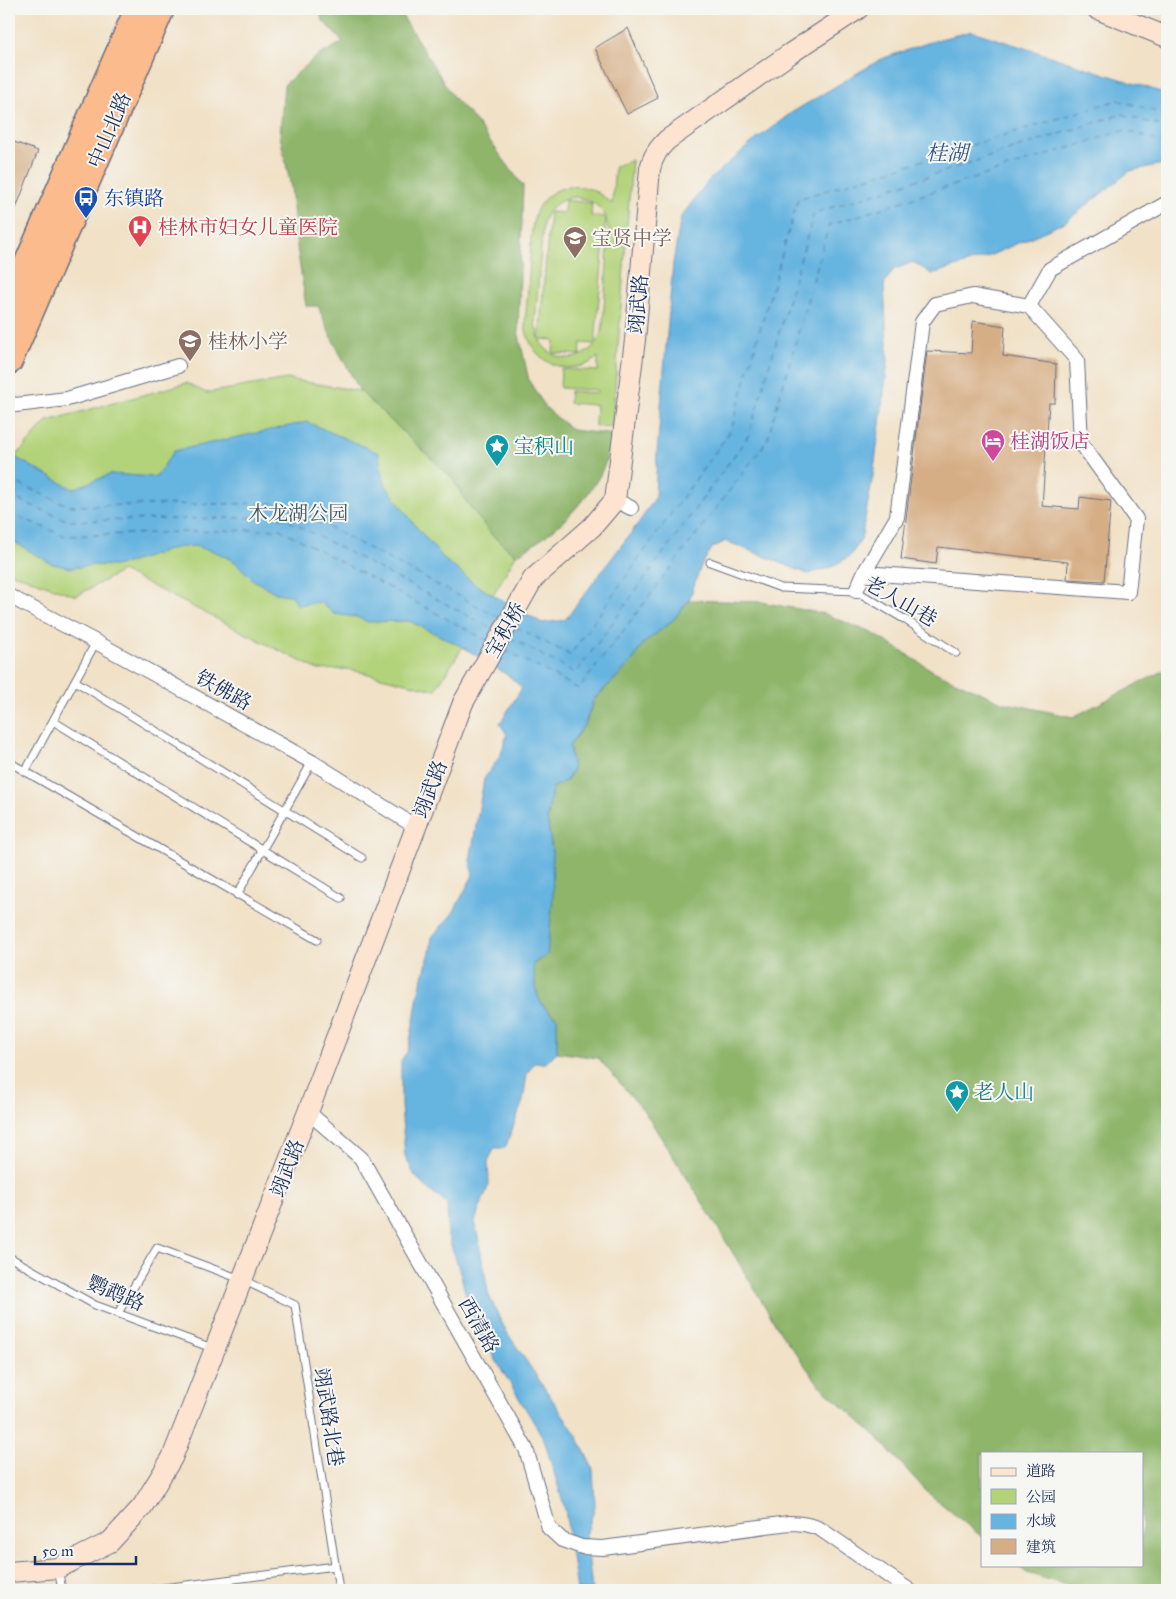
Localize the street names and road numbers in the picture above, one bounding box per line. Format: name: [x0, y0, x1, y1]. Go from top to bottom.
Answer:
street label: 中山北路: [82, 88, 136, 172]
street label: 翊武路: [623, 273, 653, 335]
street label: 老人山巷: [860, 571, 942, 631]
street label: 宝积桥: [480, 598, 530, 662]
street label: 铁佛路: [192, 665, 256, 715]
street label: 翊武路: [408, 757, 452, 821]
street label: 翊武路: [265, 1136, 309, 1200]
street label: 鹦鹉路: [84, 1270, 148, 1316]
street label: 西清路: [454, 1293, 504, 1357]
street label: 翊武路北巷: [309, 1366, 349, 1468]

